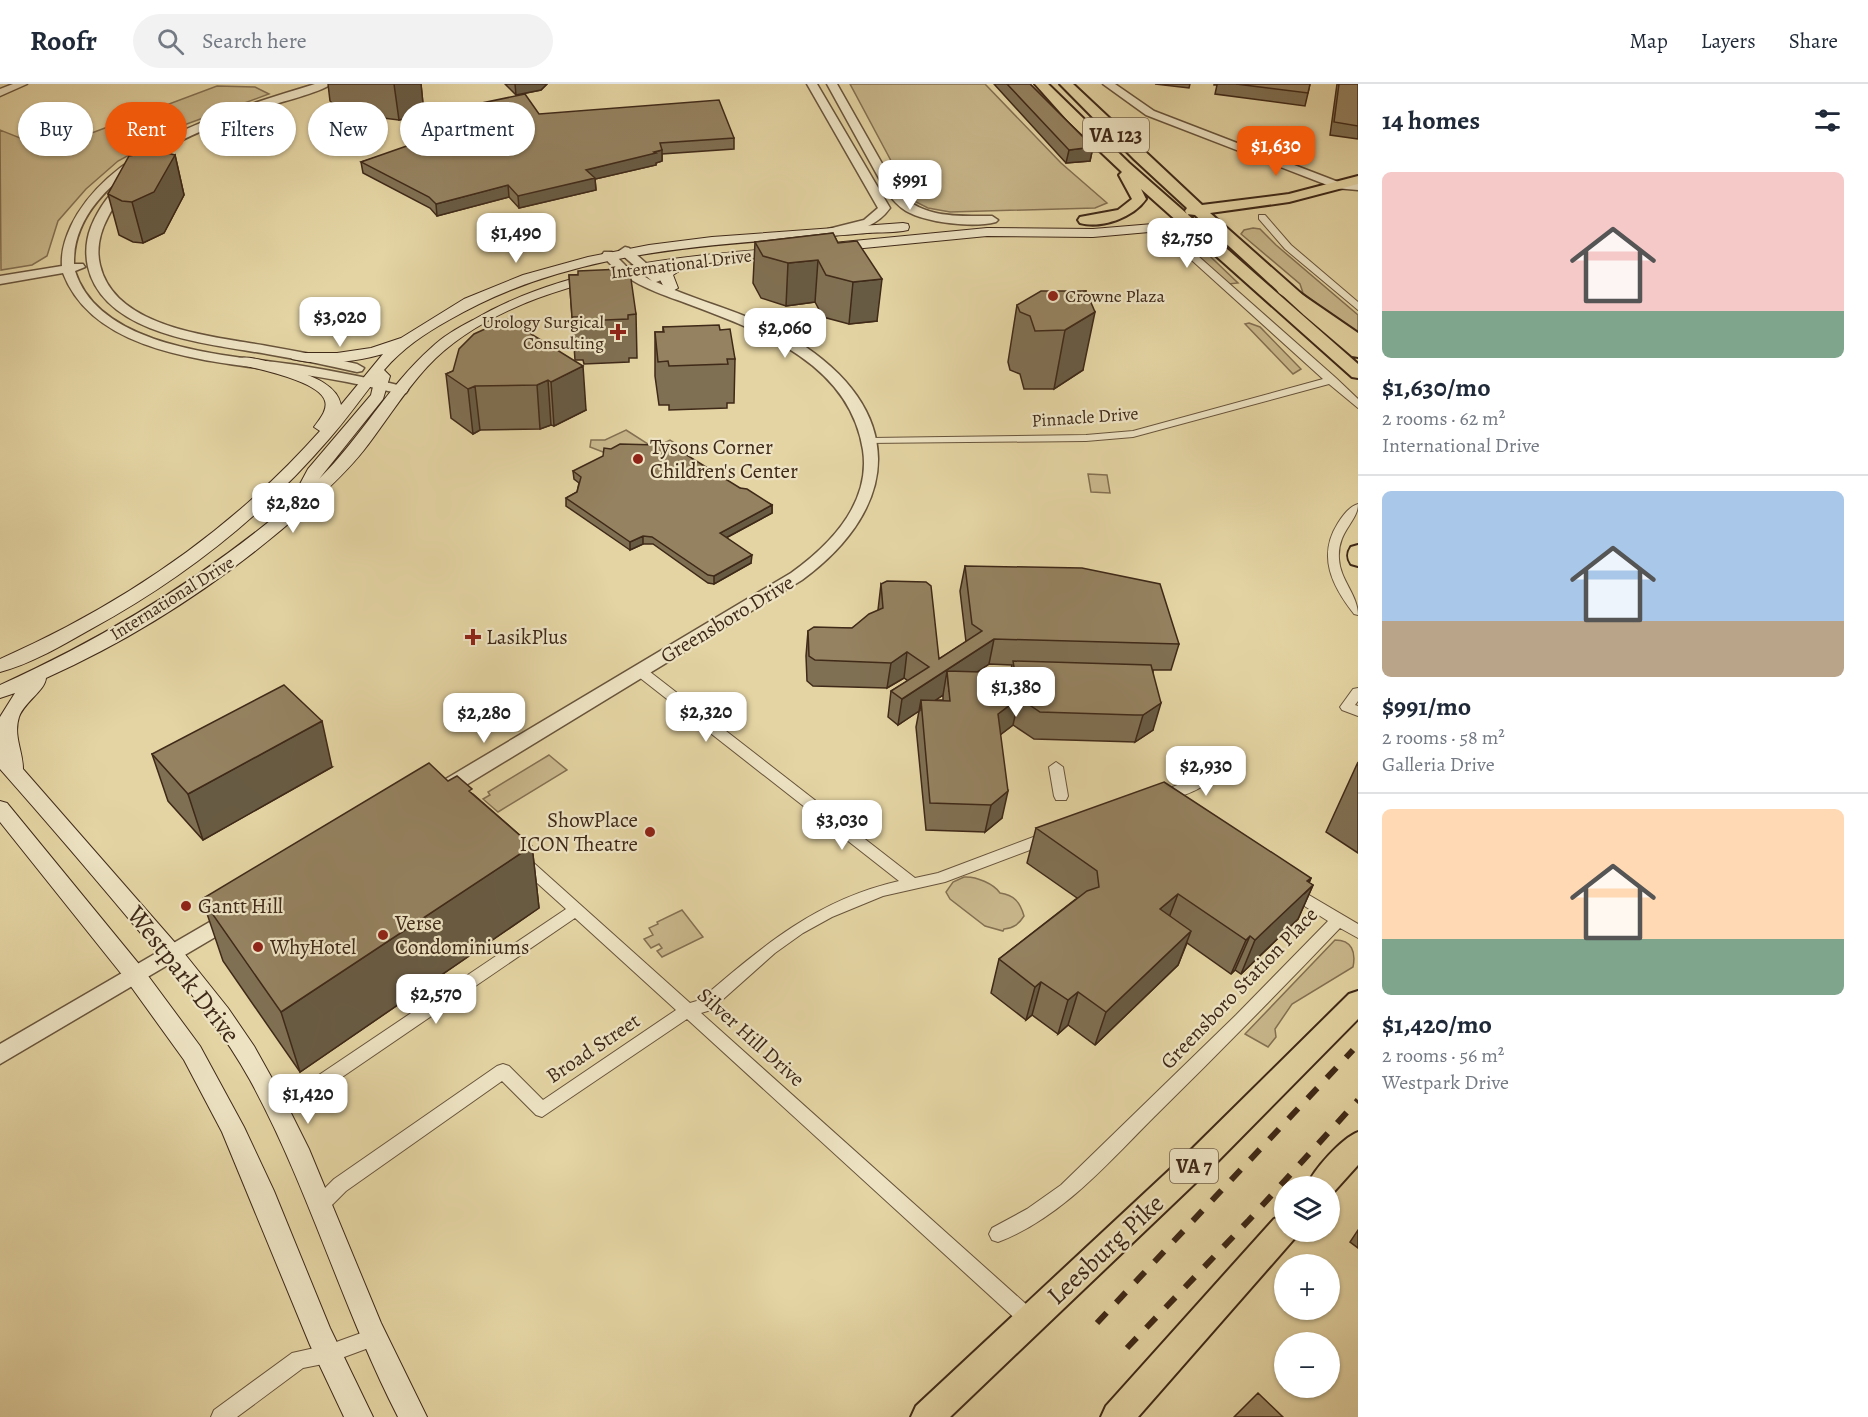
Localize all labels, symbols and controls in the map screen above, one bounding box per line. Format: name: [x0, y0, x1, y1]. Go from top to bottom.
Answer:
search box: [133, 14, 553, 68]
text: Roofr: [30, 22, 97, 60]
icon: search: [154, 25, 187, 58]
text: Search here: [202, 26, 307, 56]
text: Map: [1629, 27, 1668, 55]
text: Layers: [1701, 27, 1756, 55]
text: Share: [1789, 27, 1838, 55]
chip: Buy: [18, 102, 93, 156]
chip: Rent: [105, 102, 187, 156]
chip: Filters: [199, 102, 296, 156]
chip: New: [308, 102, 388, 156]
chip: Apartment: [400, 102, 535, 156]
text: 14 homes: [1382, 103, 1480, 138]
icon: filters: [1811, 104, 1844, 137]
road number: VA 123: [1083, 118, 1149, 152]
pin: $1,630: [1227, 126, 1325, 177]
text: $1,630: [1251, 132, 1301, 159]
pin: $991: [874, 160, 946, 211]
text: $991: [893, 166, 928, 193]
icon: home: [1559, 211, 1667, 319]
pin: $1,490: [467, 213, 565, 264]
pin: $2,750: [1138, 218, 1236, 269]
text: $1,490: [491, 219, 541, 246]
text: $2,750: [1161, 224, 1213, 251]
street label: International Drive: [609, 243, 753, 285]
place label: Crowne Plaza: [1065, 284, 1165, 308]
marker: Crowne Plaza: [1046, 289, 1060, 303]
pin: $3,020: [291, 297, 389, 348]
text: $3,020: [313, 303, 367, 330]
pin: $2,060: [736, 308, 834, 359]
place label: Urology Surgical Consulting: [482, 310, 605, 355]
text: $2,060: [758, 314, 812, 341]
marker: Urology Surgical Consulting: [609, 323, 627, 341]
text: $1,630/mo: [1382, 370, 1491, 405]
street label: Pinnacle Drive: [1031, 401, 1139, 433]
text: 2 rooms · 62 m²: [1382, 405, 1505, 432]
text: International Drive: [1382, 432, 1540, 459]
place label: Tysons Corner Children's Center: [650, 433, 798, 485]
marker: Tysons Corner Children's Center: [631, 452, 645, 466]
pin: $2,820: [244, 483, 342, 534]
text: $2,820: [266, 489, 320, 516]
icon: home: [1559, 530, 1667, 638]
street label: International Drive: [105, 550, 239, 646]
street label: Greensboro Drive: [655, 568, 799, 670]
place label: LasikPlus: [486, 623, 568, 651]
marker: LasikPlus: [464, 628, 482, 646]
pin: $1,380: [967, 667, 1065, 718]
text: $1,380: [991, 673, 1041, 700]
text: $991/mo: [1382, 689, 1471, 724]
pin: $2,320: [657, 692, 755, 743]
pin: $2,280: [435, 693, 533, 744]
text: $2,320: [680, 698, 732, 725]
text: $2,280: [457, 699, 511, 726]
text: 2 rooms · 58 m²: [1382, 724, 1505, 751]
pin: $2,930: [1157, 746, 1255, 797]
text: Galleria Drive: [1382, 751, 1495, 778]
text: $2,930: [1180, 752, 1232, 779]
pin: $3,030: [793, 800, 891, 851]
place label: ShowPlace ICON Theatre: [520, 806, 638, 858]
text: $3,030: [816, 806, 868, 833]
marker: ShowPlace ICON Theatre: [643, 825, 657, 839]
icon: home: [1559, 848, 1667, 956]
place label: Gantt Hill: [198, 892, 283, 920]
street label: Westpark Drive: [118, 898, 248, 1050]
marker: Gantt Hill: [179, 899, 193, 913]
street label: Greensboro Station Place: [1154, 901, 1324, 1075]
place label: Verse Condominiums: [394, 909, 530, 961]
marker: Verse Condominiums: [376, 928, 390, 942]
place label: WhyHotel: [269, 933, 356, 961]
marker: WhyHotel: [251, 940, 265, 954]
pin: $2,570: [387, 974, 485, 1025]
text: $2,570: [410, 980, 462, 1007]
street label: Silver Hill Drive: [691, 981, 811, 1093]
street label: Broad Street: [541, 1006, 645, 1090]
text: $1,420/mo: [1382, 1007, 1492, 1042]
text: 2 rooms · 56 m²: [1382, 1042, 1504, 1069]
text: Westpark Drive: [1382, 1069, 1509, 1096]
pin: $1,420: [259, 1074, 357, 1125]
text: $1,420: [283, 1080, 333, 1107]
road number: VA 7: [1170, 1149, 1218, 1183]
map controls: [1274, 1176, 1340, 1398]
button: layers: [1274, 1176, 1340, 1242]
street label: Leesburg Pike: [1039, 1186, 1171, 1313]
button: +: [1274, 1254, 1340, 1320]
button: −: [1274, 1332, 1340, 1398]

